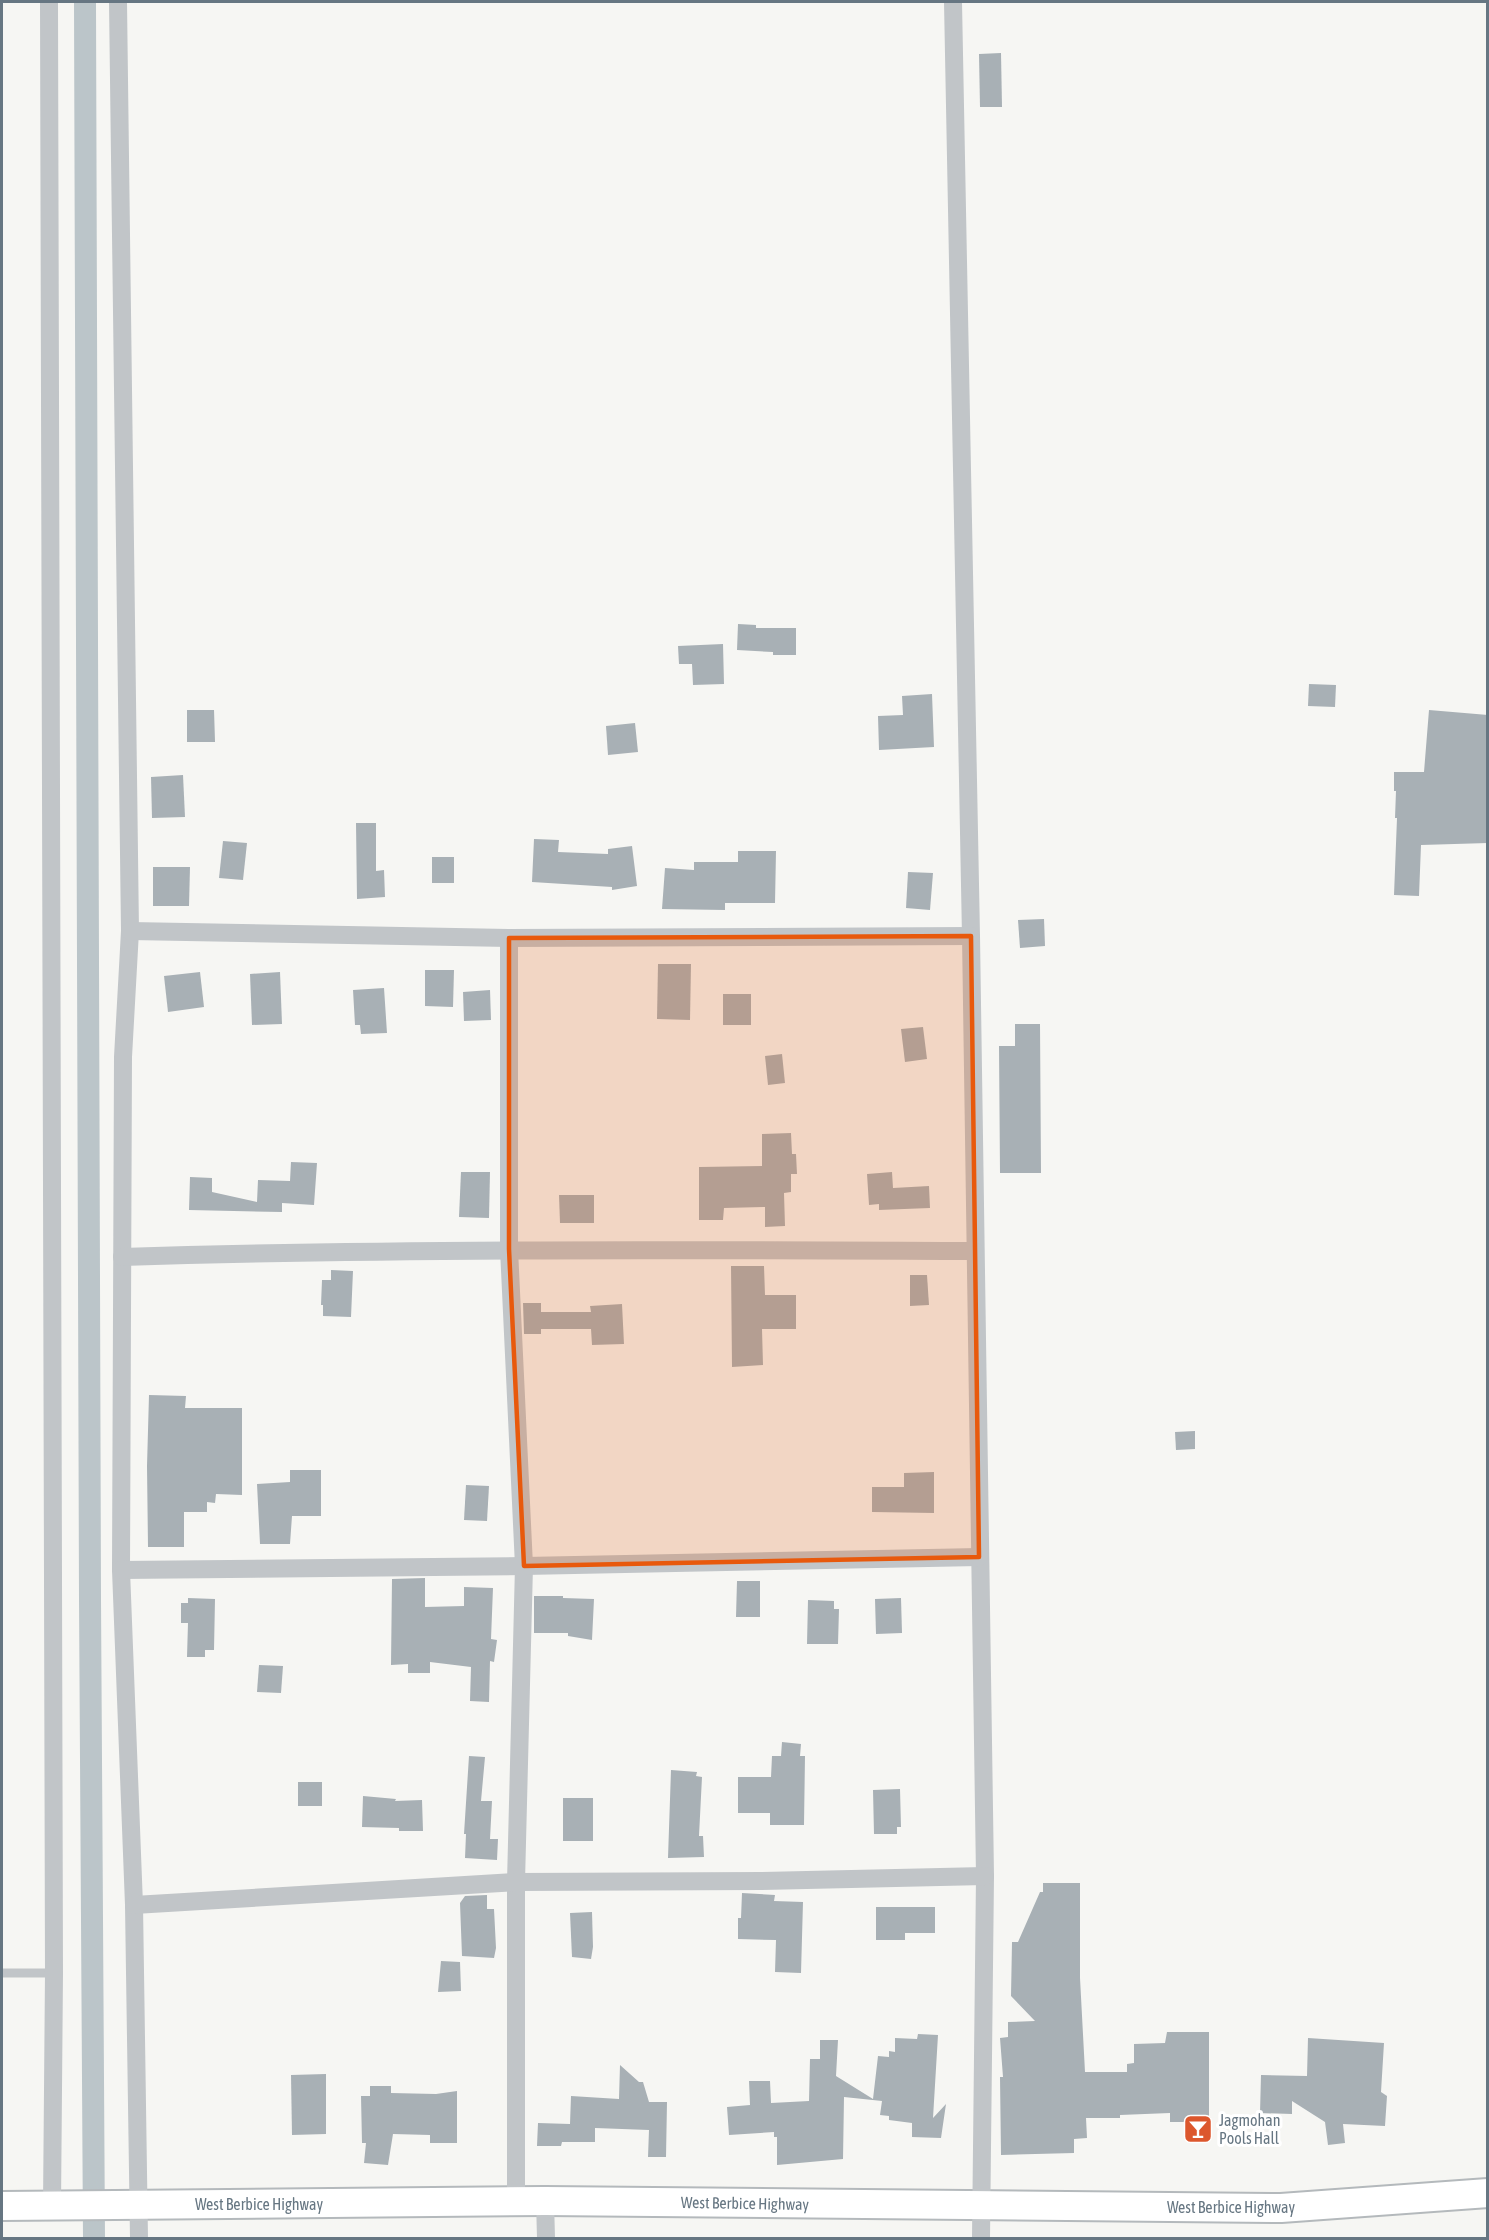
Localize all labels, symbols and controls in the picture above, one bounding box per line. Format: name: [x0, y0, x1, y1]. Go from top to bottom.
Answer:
place label: Jagmohan Pools Hall: [1219, 2111, 1280, 2147]
bar icon: Jagmohan Pools Hall: [1182, 2113, 1214, 2145]
street label: West Berbice Highway: [681, 2193, 810, 2214]
street label: West Berbice Highway: [195, 2195, 323, 2214]
street label: West Berbice Highway: [1167, 2198, 1295, 2217]

